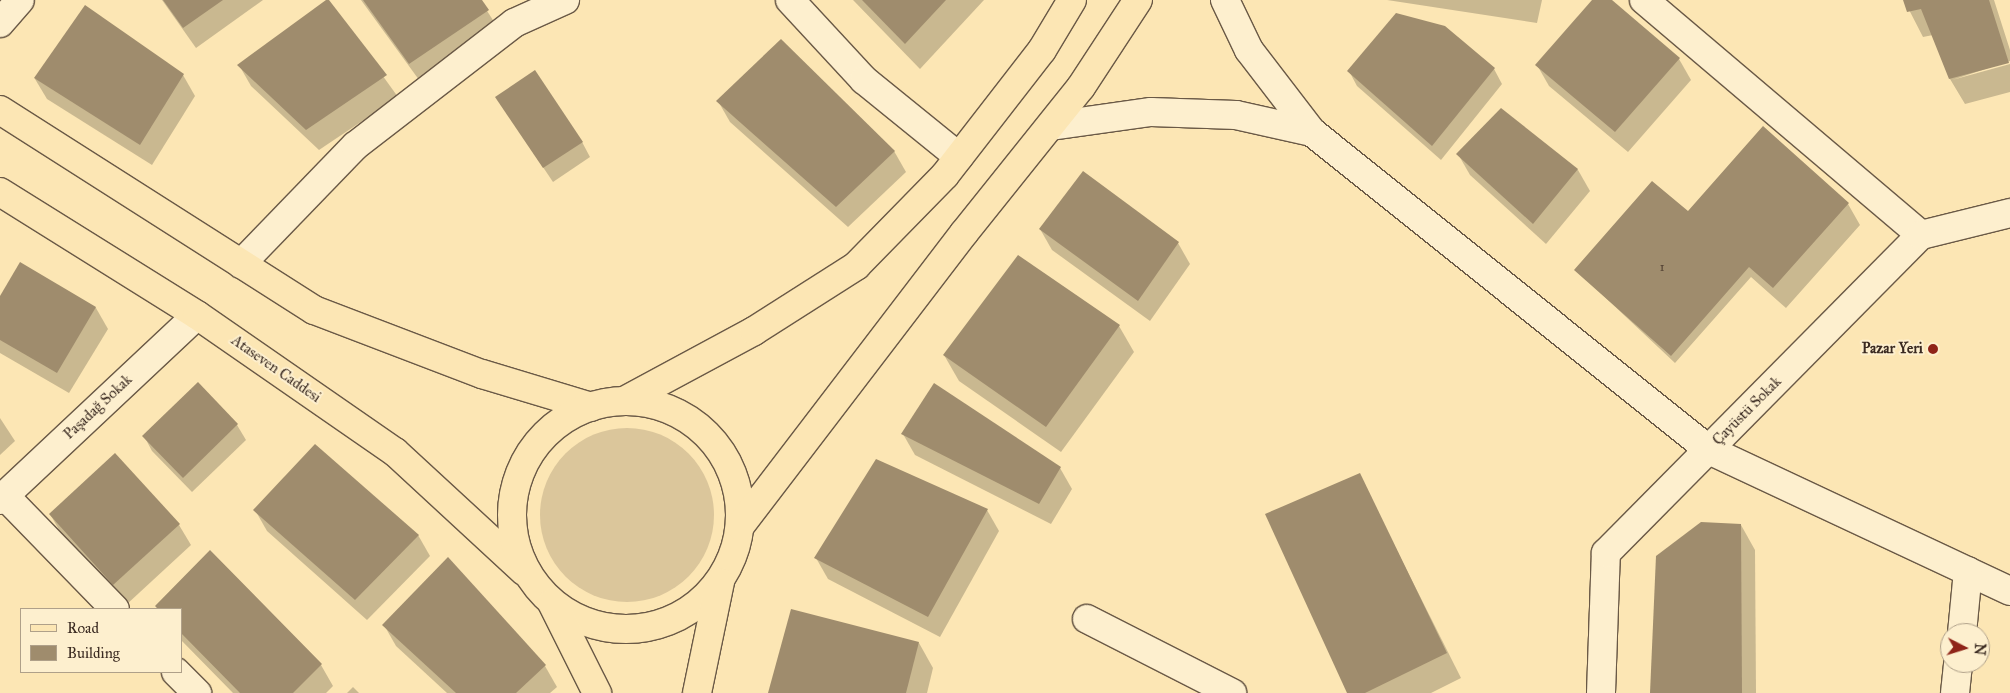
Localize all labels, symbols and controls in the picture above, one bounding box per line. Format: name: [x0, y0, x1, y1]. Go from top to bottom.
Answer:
house number: 1: [1660, 261, 1664, 275]
street label: Ataseven Caddesi: [228, 331, 324, 407]
place label: Pazar Yeri: [1862, 340, 1923, 358]
marker: Pazar Yeri: [1927, 343, 1939, 355]
street label: Paşadağ Sokak: [60, 371, 136, 443]
street label: Çayüstü Sokak: [1709, 373, 1785, 449]
legend: [20, 608, 182, 673]
text: Road: [67, 619, 99, 637]
north arrow: [1940, 623, 1990, 673]
text: N: [1970, 643, 1988, 656]
text: Building: [67, 644, 120, 662]

